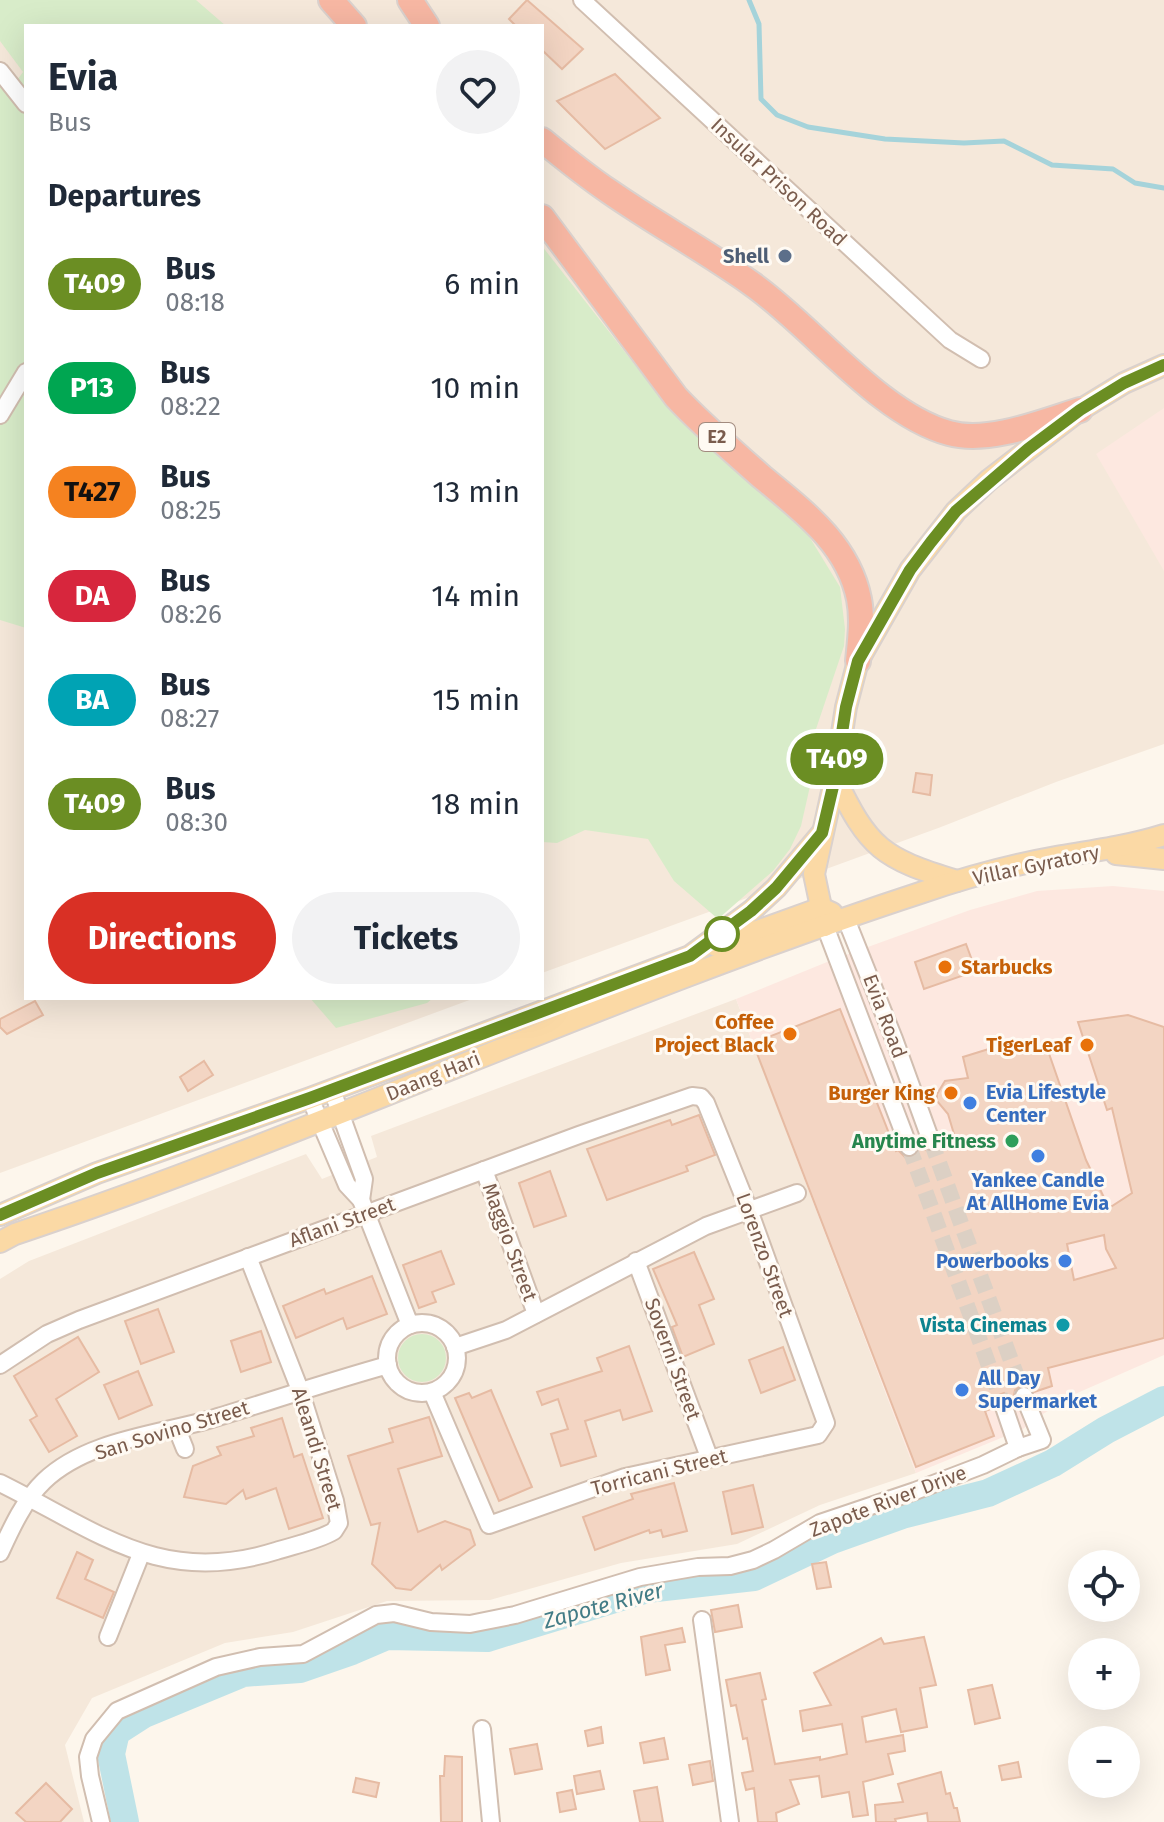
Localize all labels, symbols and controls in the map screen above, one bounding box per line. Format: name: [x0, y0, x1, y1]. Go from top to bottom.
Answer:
button: heart: [436, 50, 520, 134]
text: Evia: [48, 54, 118, 100]
text: Bus: [48, 107, 91, 138]
street label: Insular Prison Road: [706, 113, 852, 251]
text: Departures: [48, 178, 201, 214]
place label: Shell: [723, 244, 769, 268]
marker: Shell: [776, 247, 794, 265]
text: Bus: [165, 251, 216, 287]
text: 6 min: [444, 266, 520, 302]
text: T409: [64, 267, 125, 300]
text: 08:18: [165, 287, 225, 318]
text: Bus: [160, 355, 210, 391]
text: 10 min: [431, 370, 520, 406]
text: P13: [70, 371, 114, 404]
text: 08:22: [160, 391, 221, 422]
road number: E2: [699, 423, 735, 451]
text: Bus: [160, 459, 210, 495]
text: 13 min: [432, 474, 520, 510]
text: T427: [64, 475, 120, 508]
text: 08:25: [160, 495, 221, 526]
text: Bus: [160, 563, 210, 599]
text: 14 min: [431, 578, 520, 614]
text: DA: [75, 579, 109, 612]
text: 08:26: [160, 599, 222, 630]
text: Bus: [160, 667, 210, 703]
text: 15 min: [432, 682, 520, 718]
text: BA: [75, 683, 109, 716]
text: 08:27: [160, 703, 219, 734]
line badge: T409: [781, 733, 893, 785]
text: T409: [806, 742, 868, 775]
text: Bus: [165, 771, 216, 807]
text: 18 min: [431, 786, 520, 822]
text: T409: [64, 787, 125, 820]
text: 08:30: [165, 807, 228, 838]
street label: Villar Gyratory: [971, 840, 1102, 890]
button: Directions: [48, 892, 276, 984]
button: Tickets: [292, 892, 520, 984]
unlabelled marker: [705, 917, 739, 951]
place label: Starbucks: [961, 955, 1053, 979]
marker: Starbucks: [936, 958, 954, 976]
street label: Evia Road: [858, 971, 912, 1061]
place label: Coffee Project Black: [655, 1010, 775, 1057]
marker: Coffee Project Black: [781, 1025, 799, 1043]
place label: TigerLeaf: [986, 1033, 1073, 1057]
marker: TigerLeaf: [1078, 1036, 1096, 1054]
street label: Daang Hari: [382, 1046, 484, 1106]
place label: Evia Lifestyle Center: [986, 1080, 1106, 1127]
place label: Burger King: [828, 1081, 936, 1105]
marker: Burger King: [942, 1084, 960, 1102]
marker: Evia Lifestyle Center: [961, 1094, 979, 1112]
place label: Anytime Fitness: [851, 1129, 996, 1153]
marker: Anytime Fitness: [1003, 1132, 1021, 1150]
marker: Yankee Candle At AllHome Evia: [1029, 1147, 1047, 1165]
place label: Yankee Candle At AllHome Evia: [966, 1168, 1109, 1215]
street label: Maggio Street: [478, 1180, 543, 1305]
street label: Lorenzo Street: [731, 1189, 799, 1321]
street label: Aflani Street: [286, 1191, 399, 1252]
place label: Powerbooks: [936, 1249, 1049, 1273]
marker: Powerbooks: [1056, 1252, 1074, 1270]
street label: Soverni Street: [640, 1295, 706, 1424]
place label: Vista Cinemas: [919, 1313, 1047, 1337]
marker: Vista Cinemas: [1054, 1316, 1072, 1334]
place label: All Day Supermarket: [977, 1366, 1098, 1413]
marker: All Day Supermarket: [953, 1381, 971, 1399]
street label: Aleandi Street: [287, 1384, 347, 1514]
street label: San Sovino Street: [92, 1395, 253, 1465]
street label: Torricani Street: [589, 1443, 730, 1500]
street label: Zapote River Drive: [806, 1460, 970, 1542]
map controls: [1068, 1550, 1140, 1798]
button: locate: [1068, 1550, 1140, 1622]
water label: Zapote River: [539, 1576, 667, 1635]
button: +: [1068, 1638, 1140, 1710]
button: −: [1068, 1726, 1140, 1798]

